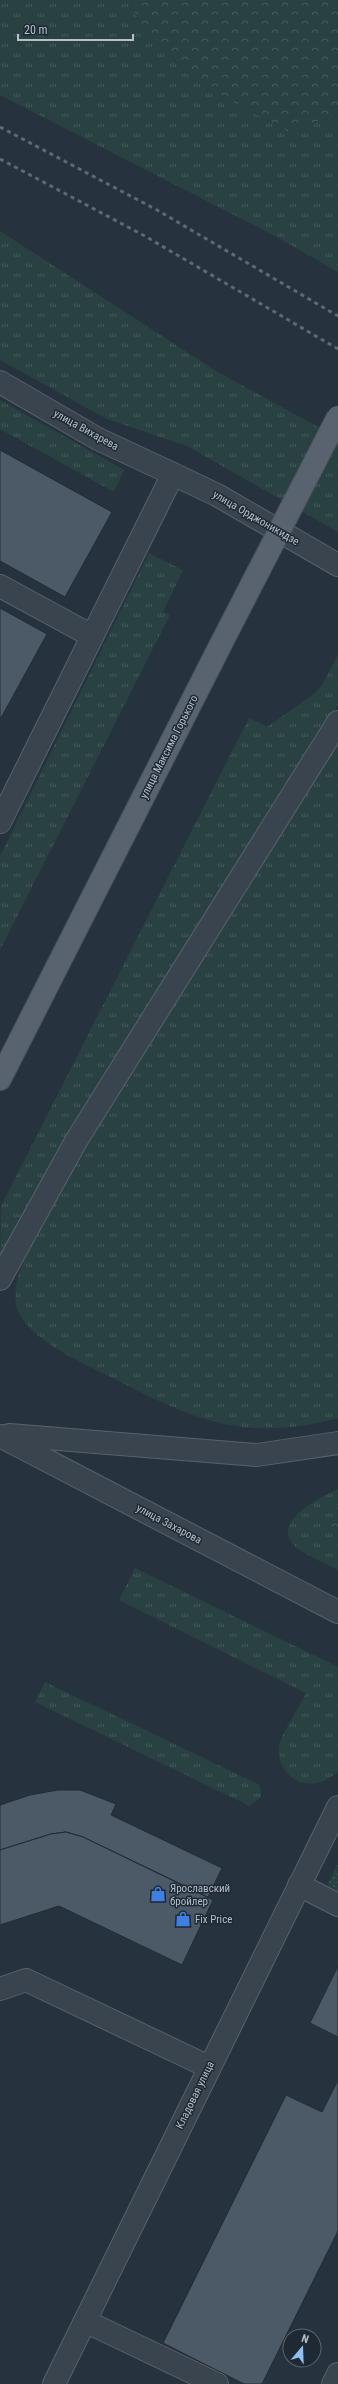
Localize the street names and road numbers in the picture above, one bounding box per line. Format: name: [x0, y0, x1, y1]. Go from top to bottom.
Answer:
street label: улица Вихарева: [51, 407, 121, 453]
street label: улица Орджоникидзе: [210, 488, 302, 548]
street label: улица Максима Горького: [137, 693, 201, 801]
street label: улица Захарова: [134, 1501, 204, 1547]
street label: Кладовая улица: [173, 2059, 217, 2131]

